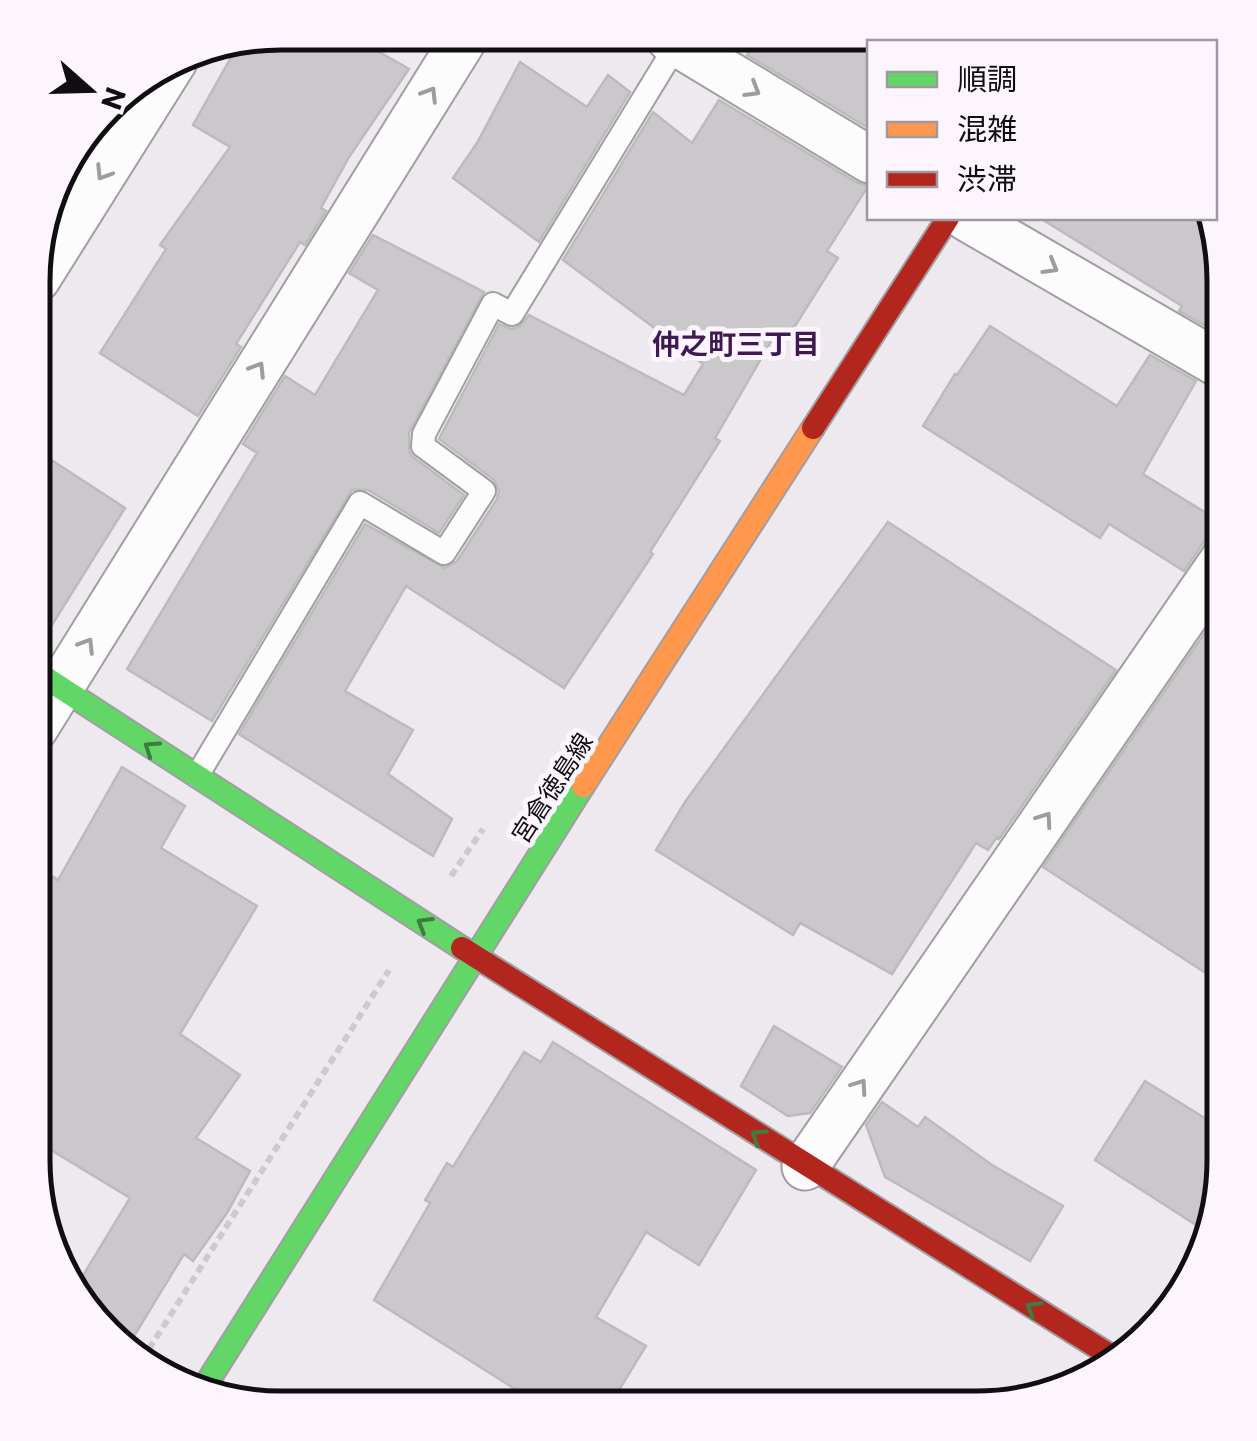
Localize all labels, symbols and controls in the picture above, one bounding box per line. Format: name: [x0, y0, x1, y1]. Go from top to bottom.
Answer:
north arrow: [40, 40, 140, 140]
legend: [867, 40, 1217, 220]
text: 順調: [957, 59, 1017, 96]
one-way arrow: [742, 78, 760, 97]
text: N: [95, 83, 134, 115]
one-way arrow: [418, 86, 437, 104]
text: 混雑: [957, 109, 1017, 146]
text: 渋滞: [957, 159, 1017, 196]
one-way arrow: [97, 163, 116, 181]
one-way arrow: [1040, 254, 1058, 274]
district label: 仲之町三丁目: [652, 326, 820, 360]
one-way arrow: [246, 362, 265, 380]
one-way arrow: [74, 638, 93, 656]
street label: 宮倉徳島線: [505, 727, 598, 848]
one-way arrow: [143, 742, 161, 761]
one-way arrow: [1033, 811, 1051, 830]
one-way arrow: [417, 917, 435, 936]
one-way arrow: [848, 1079, 866, 1098]
one-way arrow: [750, 1129, 768, 1148]
one-way arrow: [1026, 1301, 1044, 1320]

